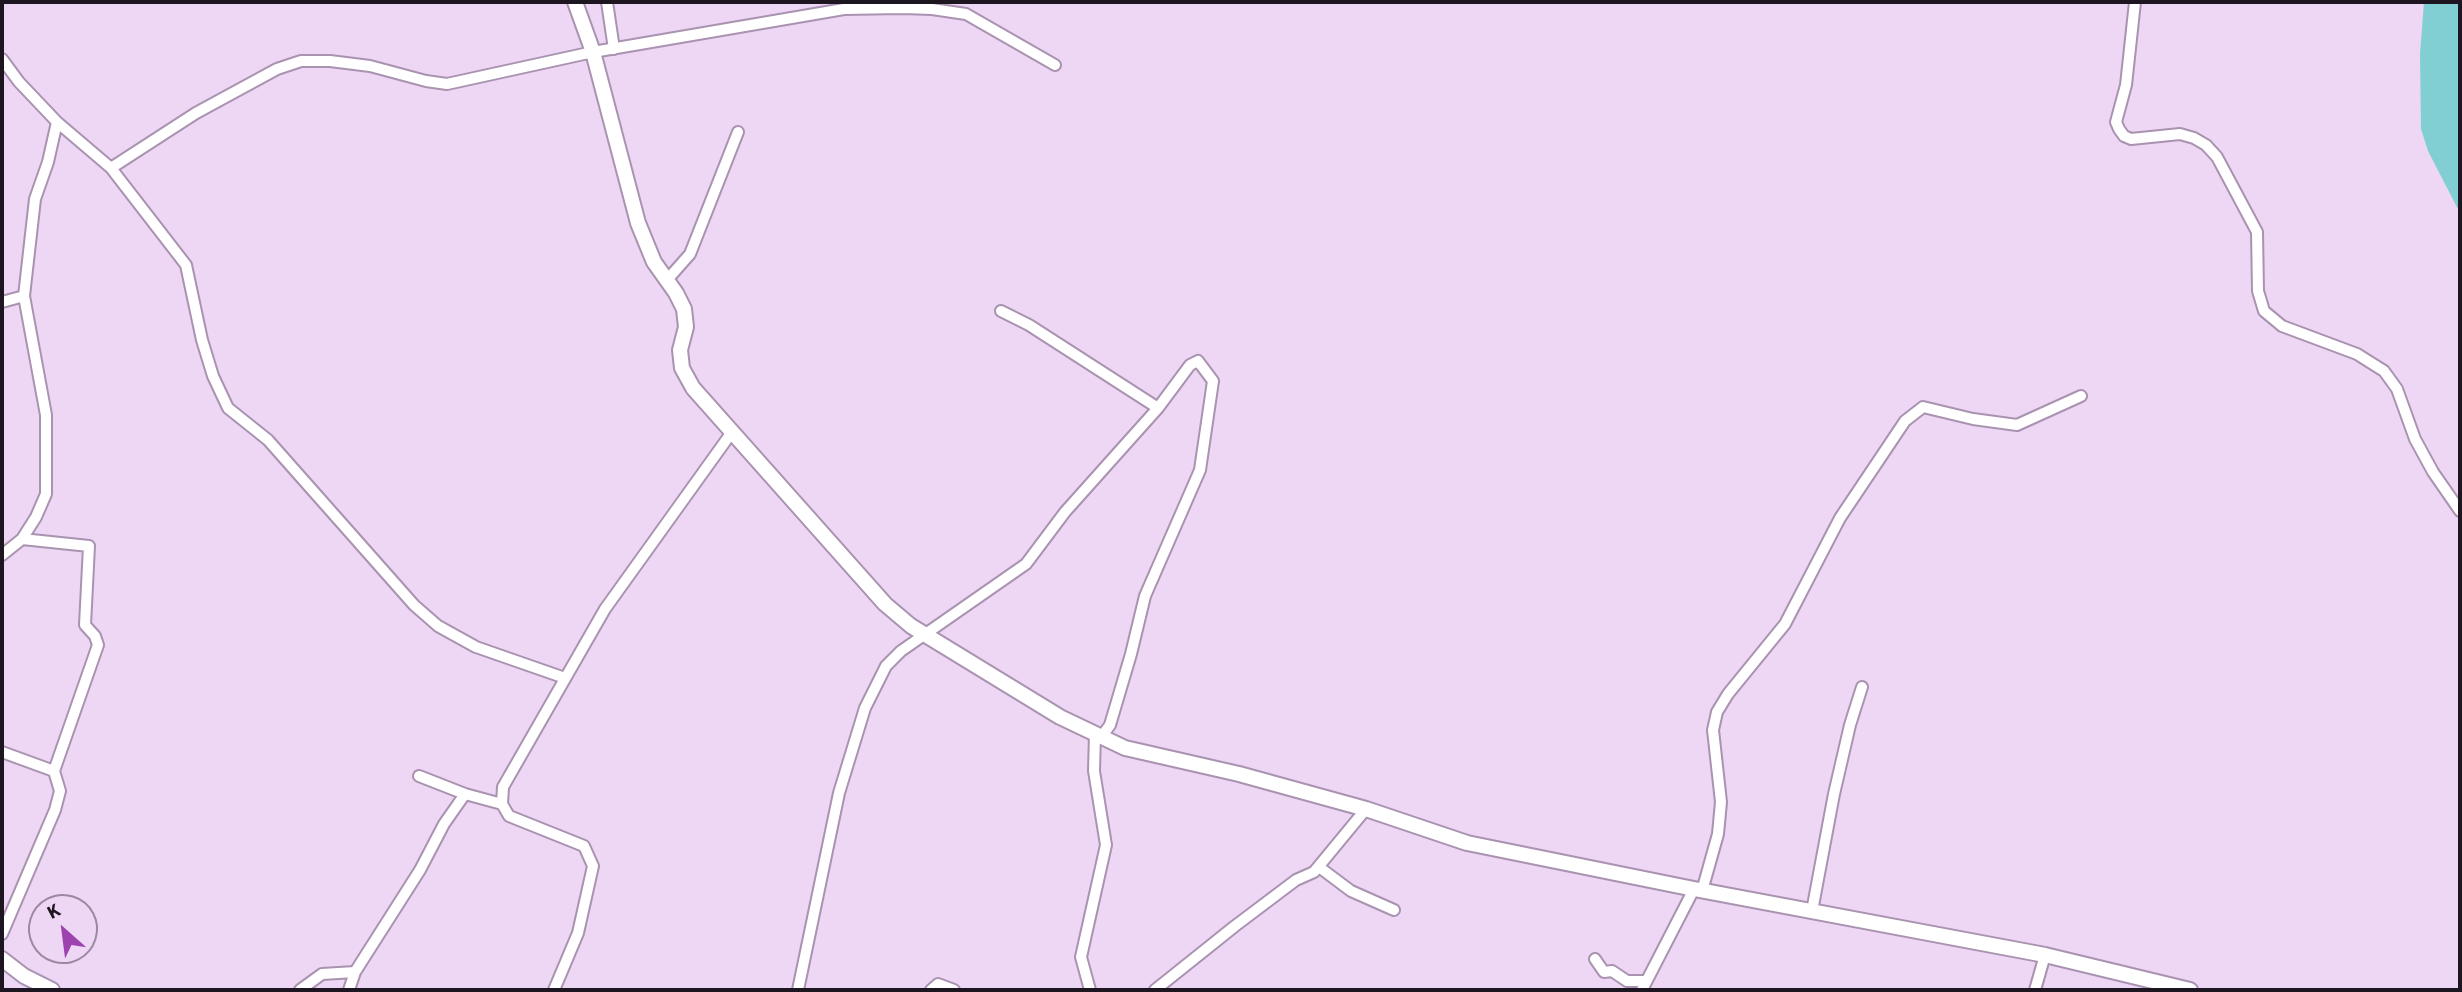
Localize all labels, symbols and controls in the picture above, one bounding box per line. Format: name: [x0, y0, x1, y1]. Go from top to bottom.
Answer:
north arrow: [28, 894, 98, 964]
text: K: [42, 897, 65, 926]

